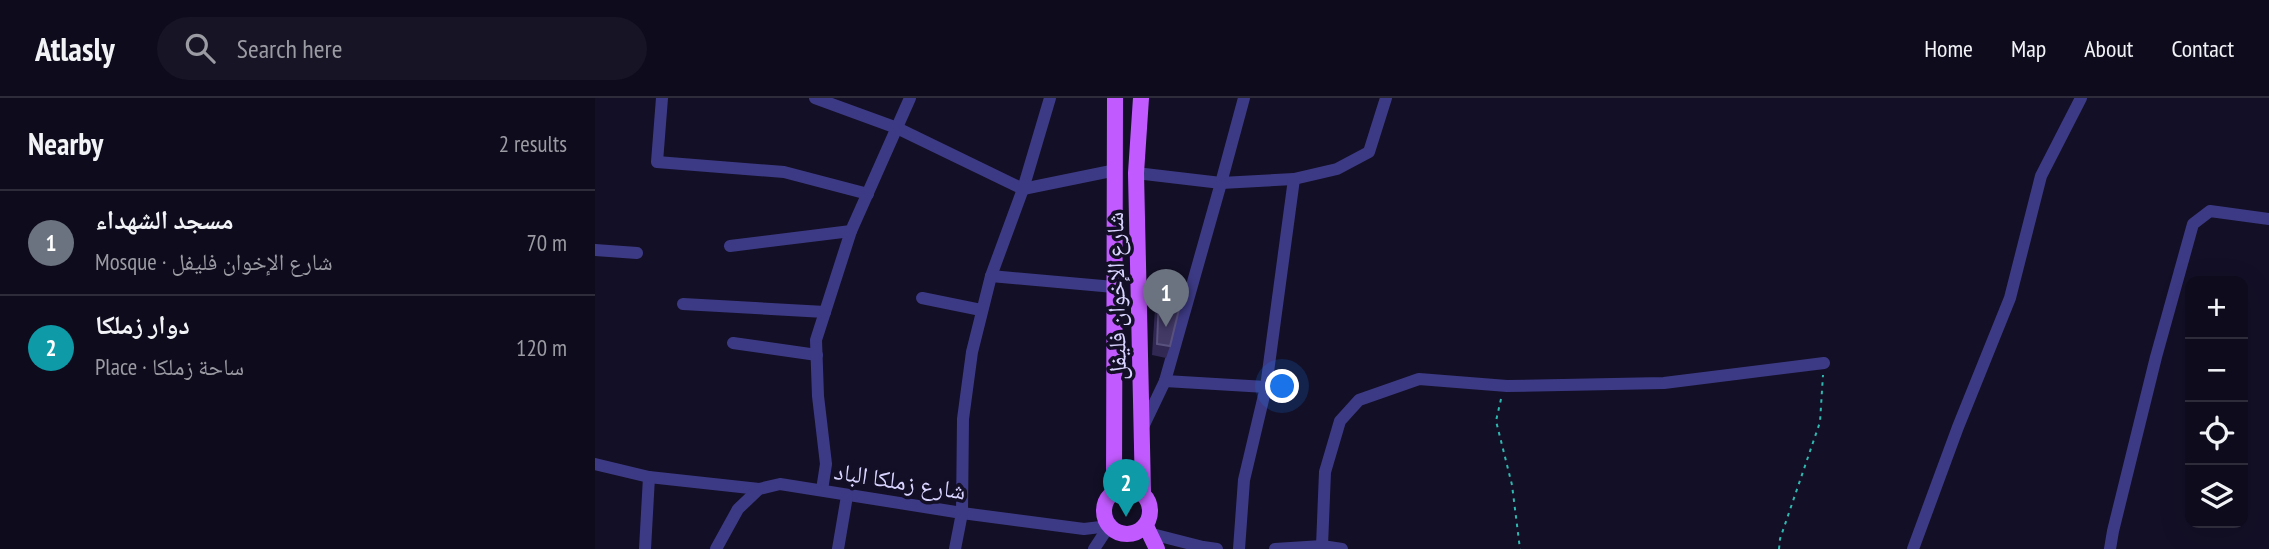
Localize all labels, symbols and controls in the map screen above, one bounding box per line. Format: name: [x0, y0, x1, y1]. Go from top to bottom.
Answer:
search box: [157, 17, 647, 80]
text: Atlasly: [35, 27, 115, 70]
icon: search: [181, 29, 219, 67]
text: Search here: [237, 32, 342, 65]
text: Home: [1924, 33, 1973, 64]
text: Map: [2011, 33, 2046, 64]
text: About: [2084, 33, 2133, 64]
text: Contact: [2171, 33, 2234, 64]
text: Nearby: [28, 124, 103, 163]
text: 2 results: [499, 129, 567, 158]
text: مسجد الشهداء: [95, 203, 234, 236]
street label: شارع الإخوان فليفل: [1099, 212, 1133, 380]
text: 1: [46, 228, 57, 257]
text: 70 m: [526, 228, 567, 257]
text: Mosque · شارع الإخوان فليفل: [95, 247, 333, 276]
pin: 1: [1143, 269, 1189, 327]
map controls: [2185, 276, 2248, 528]
button: +: [2185, 276, 2248, 339]
text: دوار زملكا: [95, 308, 190, 341]
text: 2: [46, 333, 57, 362]
text: 120 m: [516, 333, 567, 362]
button: −: [2185, 339, 2248, 402]
text: Place · ساحة زملكا: [95, 352, 244, 381]
your location: [1265, 369, 1299, 403]
button: locate: [2185, 402, 2248, 465]
street label: شارع زملكا الباد: [832, 455, 968, 507]
pin: 2: [1103, 459, 1149, 517]
button: layers: [2185, 465, 2248, 528]

